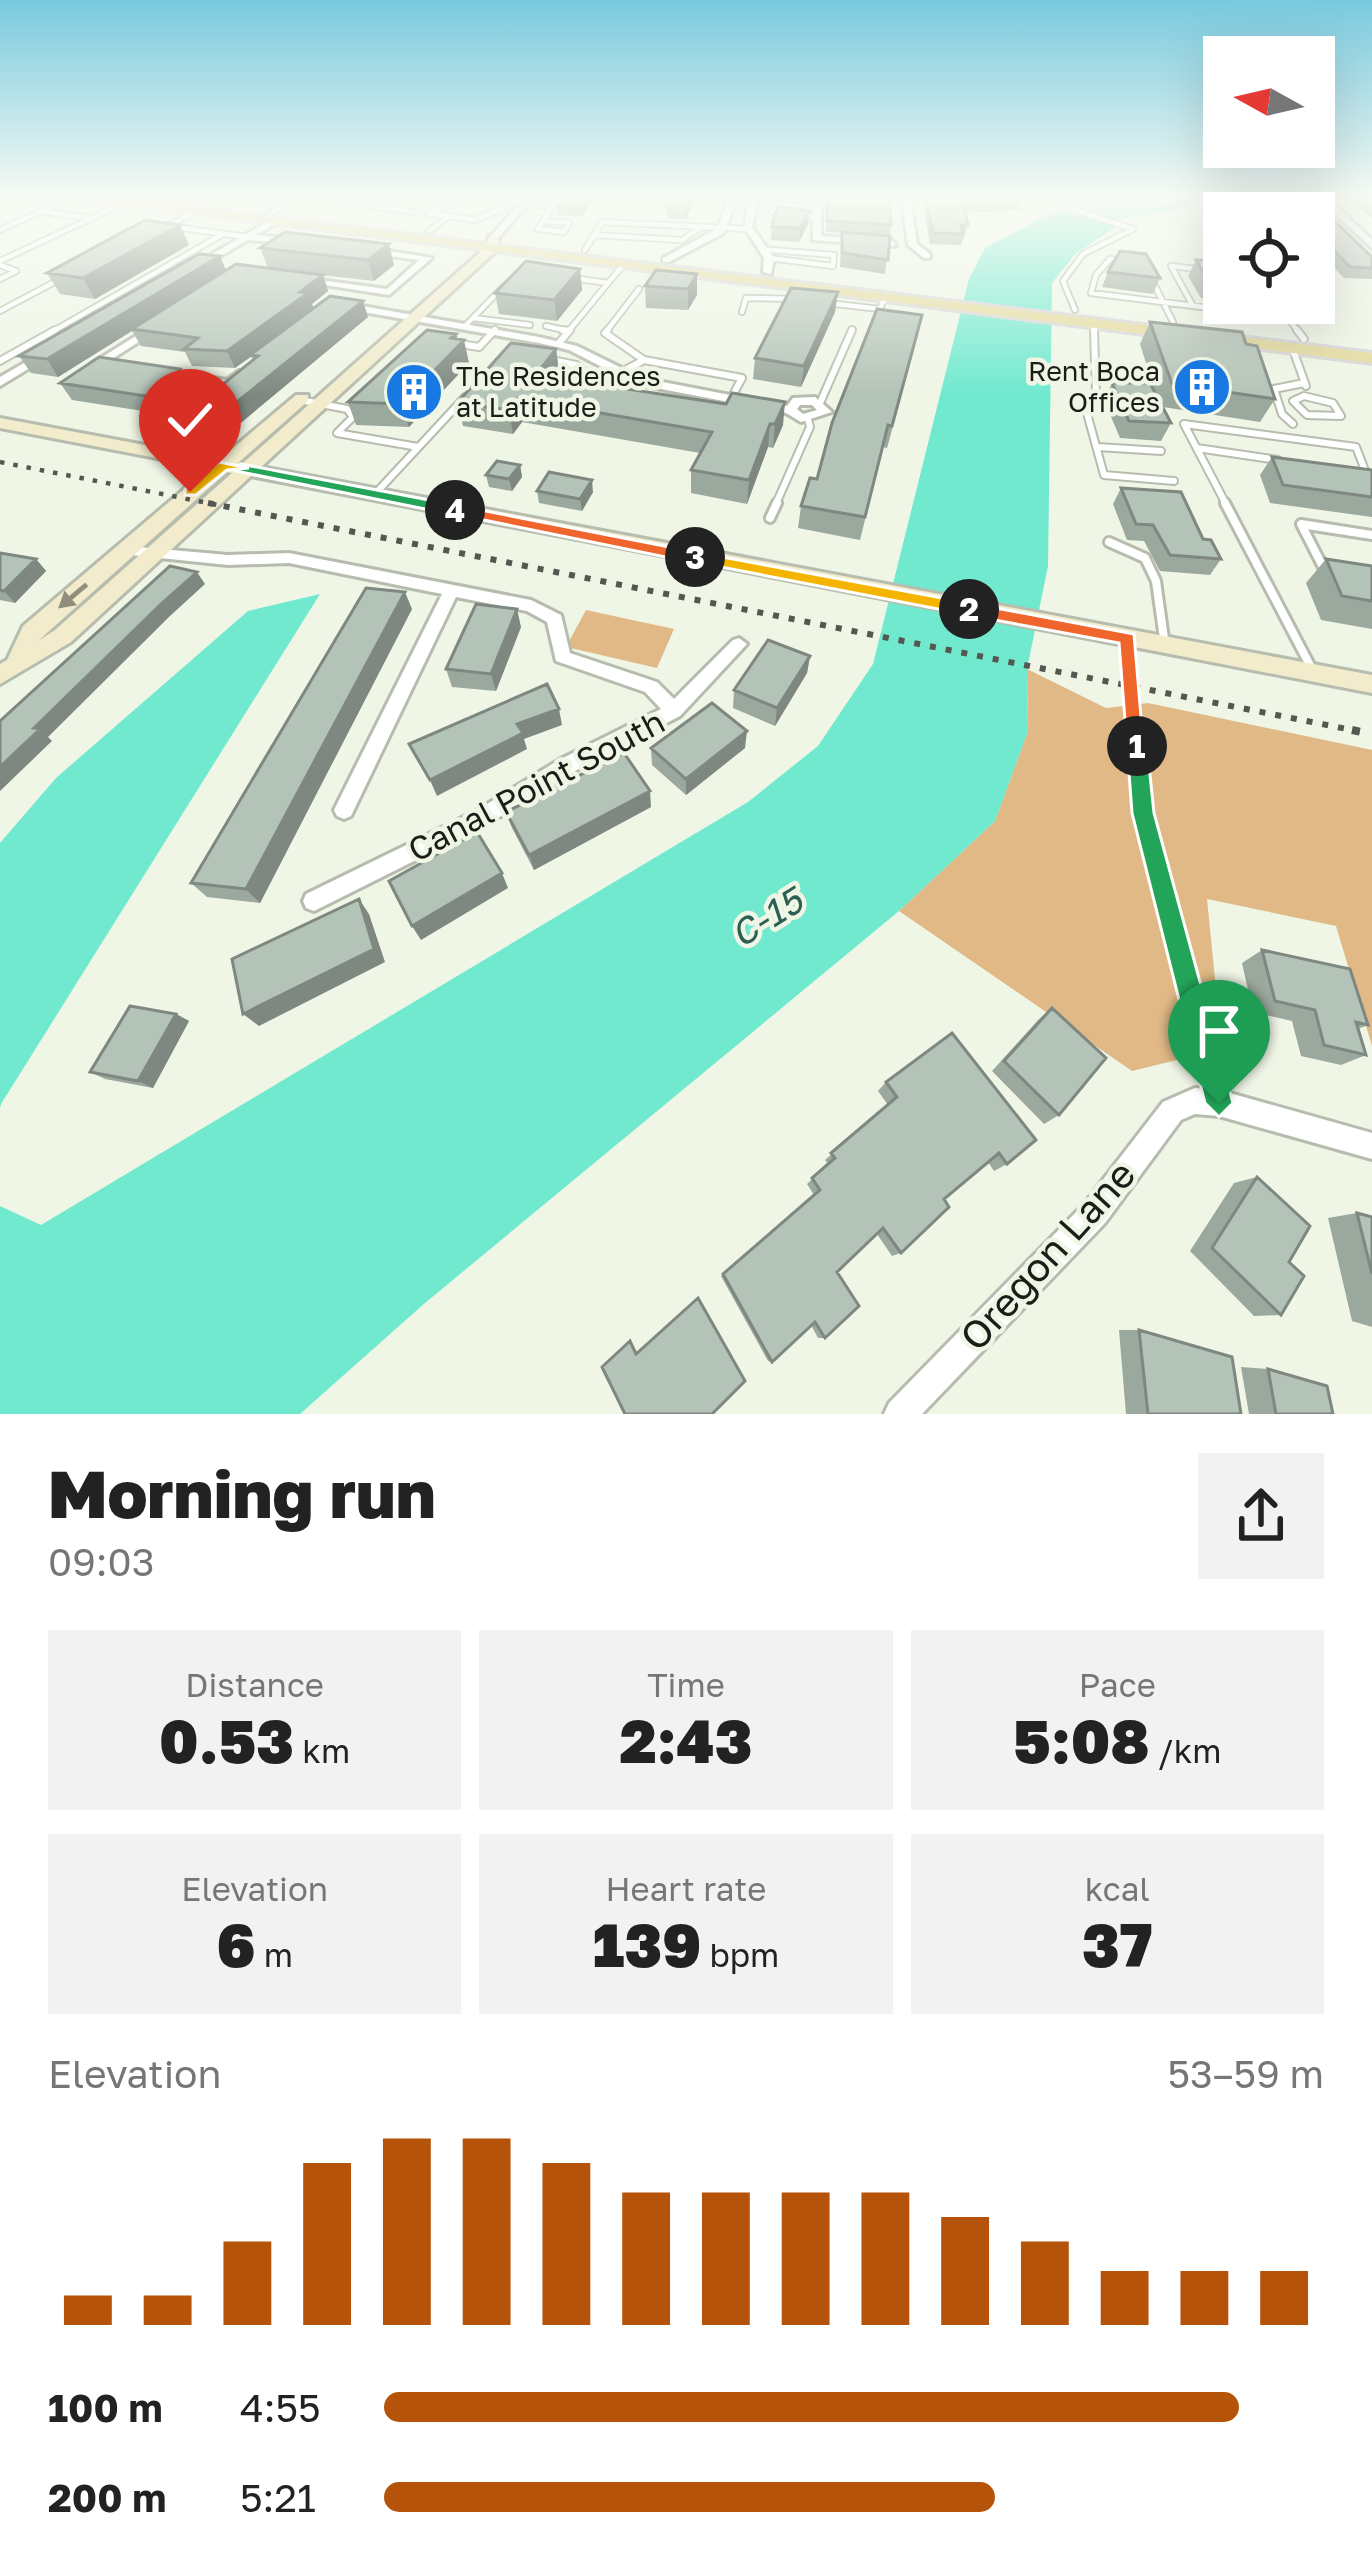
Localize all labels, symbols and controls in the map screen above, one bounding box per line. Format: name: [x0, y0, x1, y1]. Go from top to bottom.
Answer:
north arrow: [1203, 36, 1335, 168]
map controls: [1203, 36, 1335, 324]
button: locate: [1203, 192, 1335, 324]
place label: Rent Boca Offices: [1028, 355, 1160, 418]
building icon: Rent Boca Offices: [1171, 356, 1233, 418]
place label: The Residences at Latitude: [456, 360, 661, 423]
building icon: The Residences at Latitude: [383, 361, 445, 423]
pin: [139, 369, 241, 492]
icon: check: [157, 387, 223, 453]
pin: 4: [425, 480, 485, 540]
text: 4: [445, 490, 465, 529]
pin: 3: [665, 527, 725, 587]
text: 3: [685, 537, 705, 576]
pin: 2: [939, 579, 999, 639]
one-way arrow: [58, 583, 88, 609]
text: 2: [959, 589, 979, 628]
street label: Canal Point South: [401, 701, 671, 869]
pin: 1: [1107, 716, 1167, 776]
text: 1: [1129, 726, 1146, 765]
water label: C-15: [722, 877, 812, 956]
pin: [1168, 980, 1270, 1103]
icon: arrive: [1186, 998, 1252, 1064]
street label: Oregon Lane: [950, 1151, 1144, 1359]
text: Morning run: [48, 1453, 436, 1533]
button: share: [1198, 1453, 1324, 1579]
text: 09:03: [48, 1538, 154, 1585]
text: Distance: [185, 1665, 324, 1704]
text: Time: [647, 1665, 725, 1704]
text: Pace: [1079, 1665, 1156, 1704]
text: 0.53: [159, 1704, 294, 1776]
text: 2:43: [620, 1704, 752, 1776]
text: 5:08: [1013, 1704, 1150, 1776]
text: km: [294, 1731, 350, 1770]
text: /km: [1150, 1731, 1222, 1770]
text: Elevation: [181, 1869, 328, 1908]
text: Heart rate: [605, 1869, 767, 1908]
text: kcal: [1085, 1869, 1150, 1908]
text: 6: [216, 1908, 255, 1980]
text: 139: [593, 1908, 701, 1980]
text: 37: [1082, 1908, 1153, 1980]
text: m: [255, 1935, 293, 1974]
text: bpm: [701, 1935, 779, 1974]
text: Elevation: [48, 2050, 221, 2097]
text: 53–59 m: [1167, 2050, 1324, 2097]
text: 100 m: [48, 2384, 163, 2431]
text: 4:55: [240, 2384, 321, 2431]
text: 200 m: [48, 2474, 166, 2521]
text: 5:21: [240, 2474, 316, 2521]

